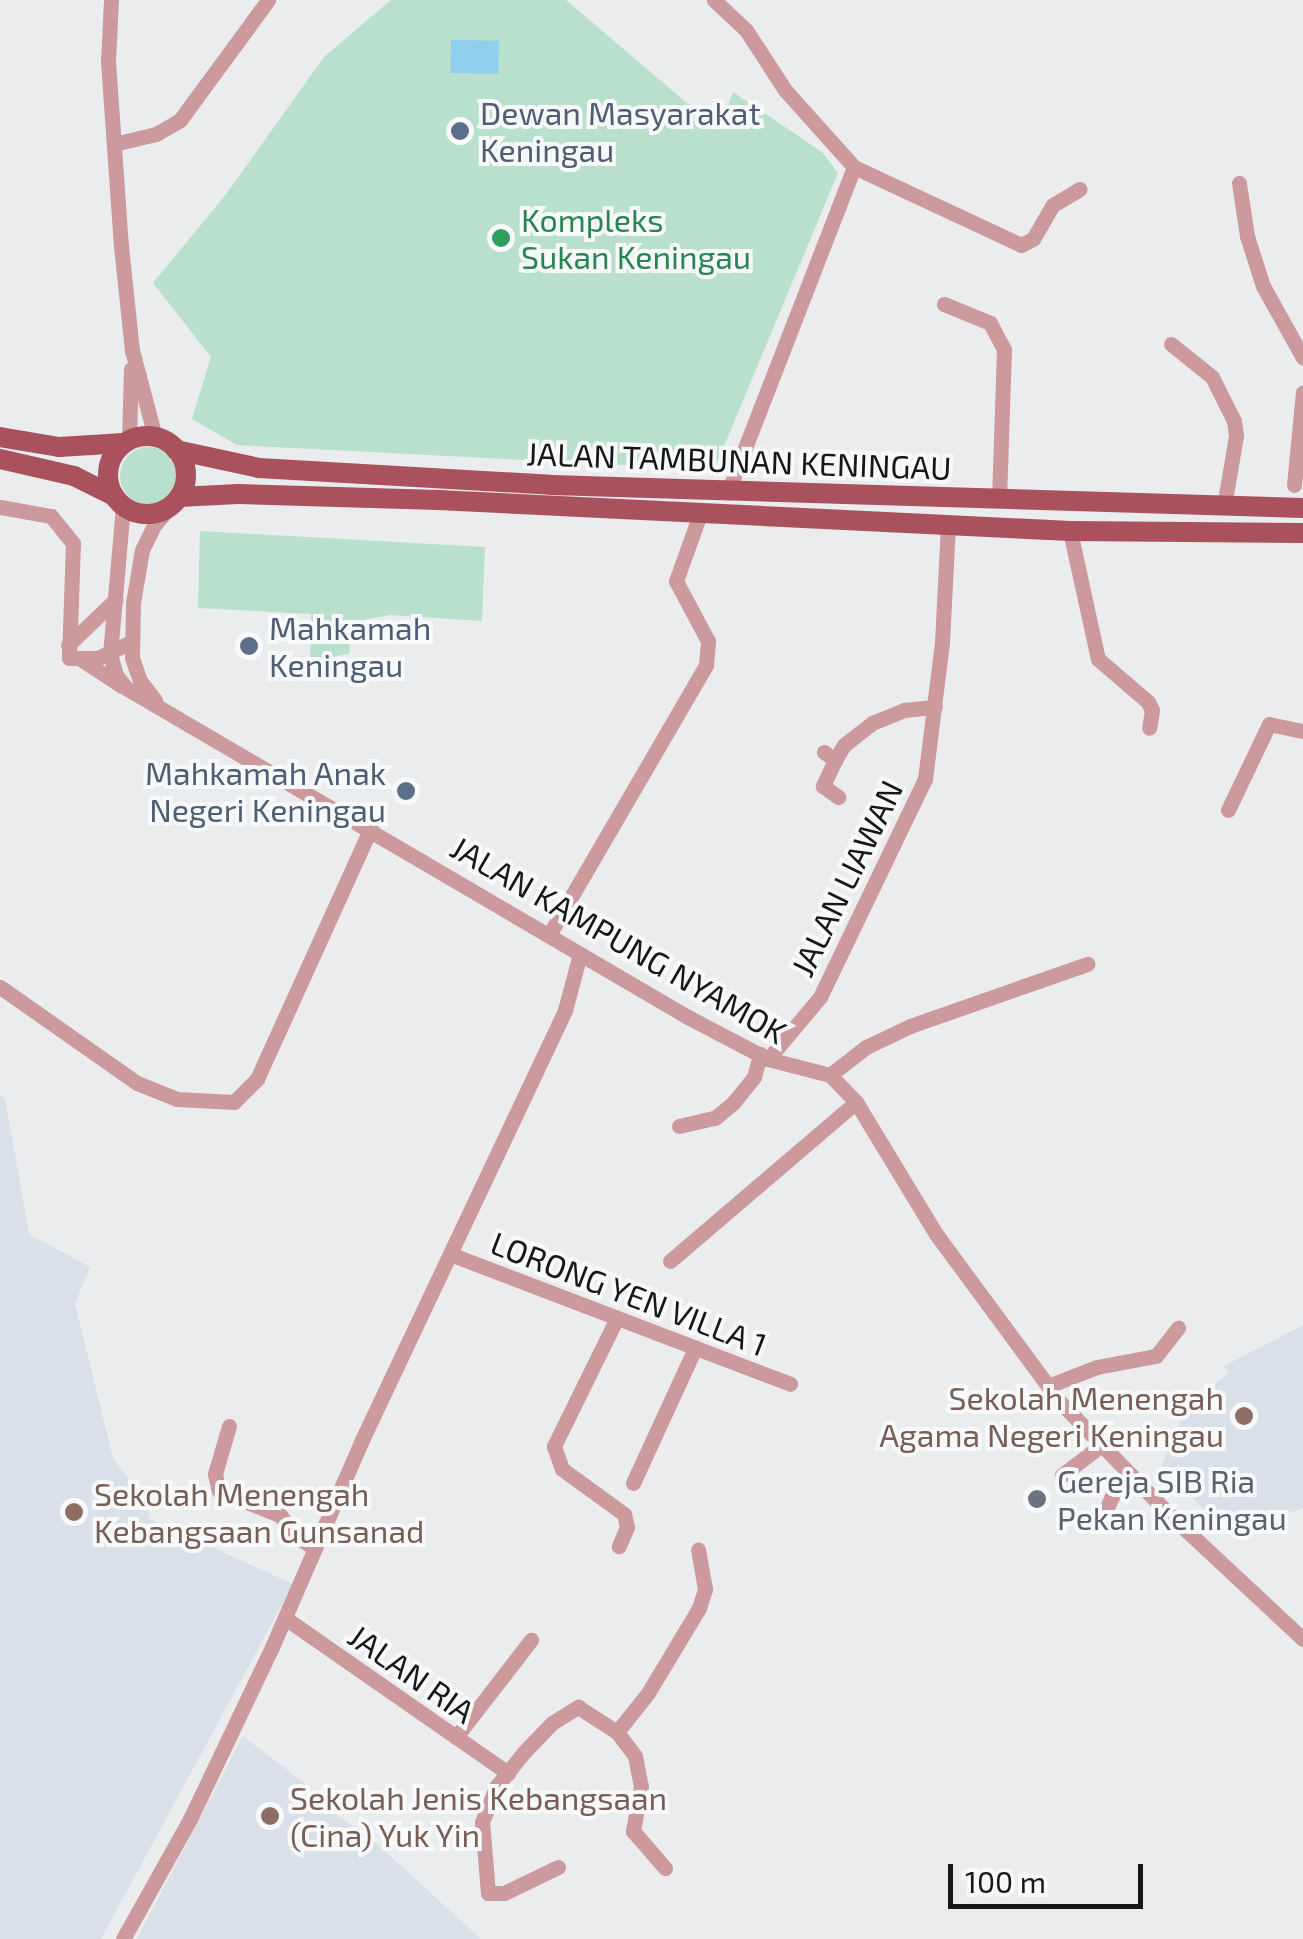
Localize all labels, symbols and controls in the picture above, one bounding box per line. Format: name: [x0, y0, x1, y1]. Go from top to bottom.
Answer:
place label: Dewan Masyarakat Keningau: [480, 94, 761, 169]
marker: Dewan Masyarakat Keningau: [449, 120, 471, 142]
place label: Kompleks Sukan Keningau: [521, 201, 751, 276]
marker: Kompleks Sukan Keningau: [490, 227, 512, 249]
street label: JALAN TAMBUNAN KENINGAU: [525, 433, 953, 487]
place label: Mahkamah Keningau: [269, 609, 431, 684]
marker: Mahkamah Keningau: [238, 635, 260, 657]
place label: Mahkamah Anak Negeri Keningau: [144, 754, 386, 829]
street label: JALAN LIAWAN: [782, 774, 910, 982]
marker: Mahkamah Anak Negeri Keningau: [395, 780, 417, 802]
street label: JALAN KAMPUNG NYAMOK: [444, 827, 794, 1051]
street label: LORONG YEN VILLA 1: [485, 1222, 773, 1364]
place label: Sekolah Menengah Agama Negeri Keningau: [879, 1379, 1224, 1454]
marker: Sekolah Menengah Agama Negeri Keningau: [1233, 1405, 1255, 1427]
place label: Gereja SIB Ria Pekan Keningau: [1057, 1462, 1287, 1537]
place label: Sekolah Menengah Kebangsaan Gunsanad: [94, 1475, 424, 1550]
marker: Gereja SIB Ria Pekan Keningau: [1026, 1488, 1048, 1510]
marker: Sekolah Menengah Kebangsaan Gunsanad: [63, 1501, 85, 1523]
street label: JALAN RIA: [342, 1616, 482, 1730]
place label: Sekolah Jenis Kebangsaan (Cina) Yuk Yin: [290, 1779, 668, 1854]
marker: Sekolah Jenis Kebangsaan (Cina) Yuk Yin: [259, 1805, 281, 1827]
scale bar: [953, 1844, 1148, 1906]
text: 100 m: [965, 1863, 1046, 1899]

